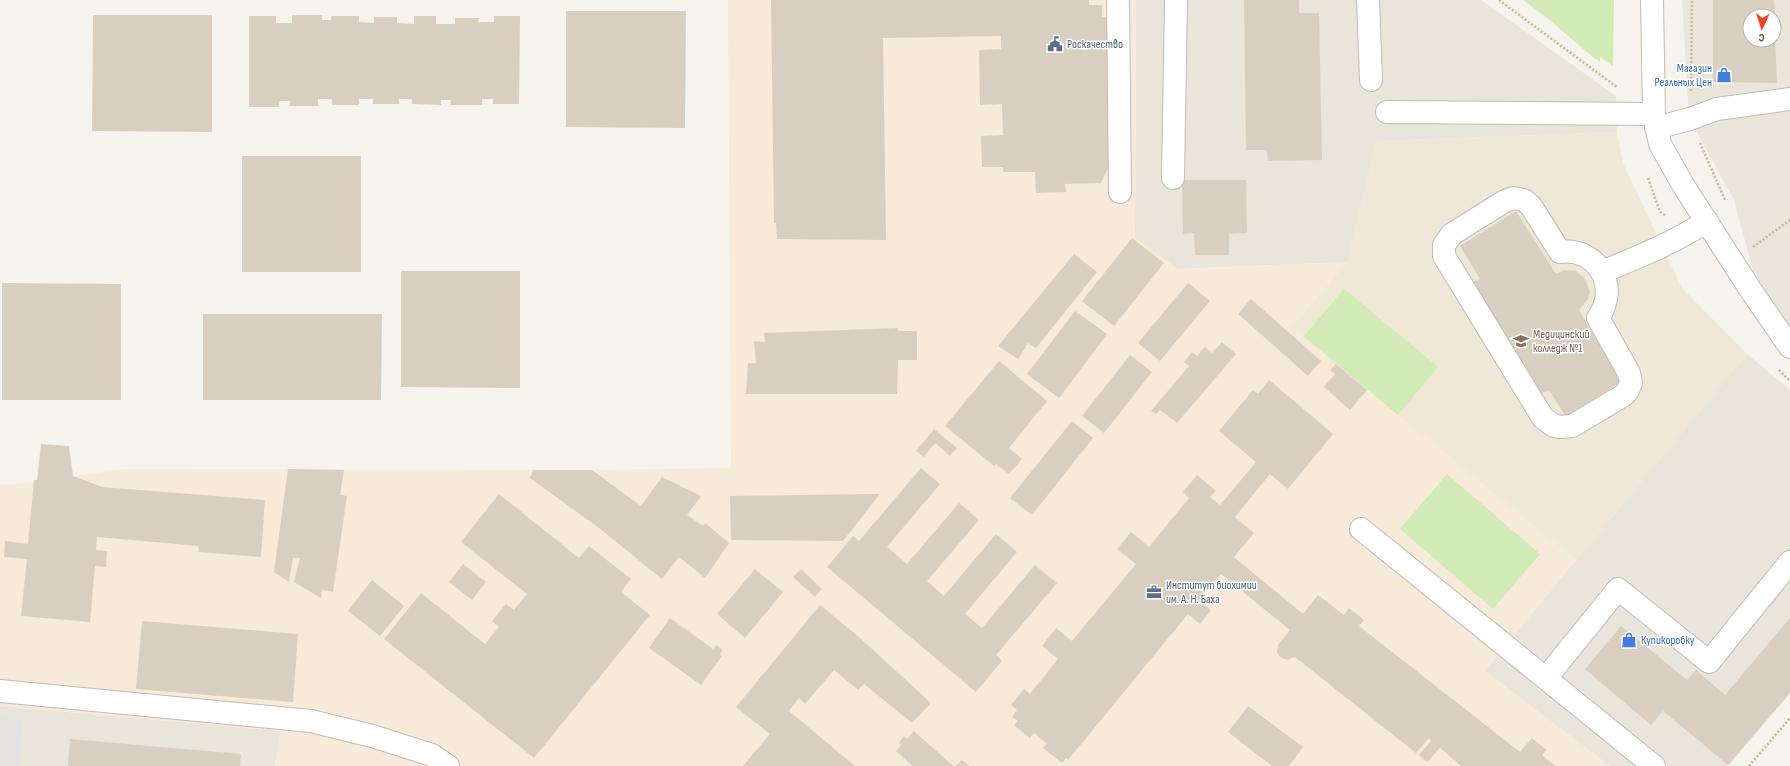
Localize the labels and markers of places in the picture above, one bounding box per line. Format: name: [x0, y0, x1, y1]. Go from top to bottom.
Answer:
public building icon: Роскачество: [1046, 35, 1064, 53]
place label: Роскачество: [1067, 37, 1123, 52]
place label: Магазин Реальных Цен: [1654, 61, 1712, 90]
shop icon: Магазин Реальных Цен: [1715, 66, 1733, 84]
place label: Медицинский колледж №1: [1533, 327, 1589, 356]
school or university icon: Медицинский колледж №1: [1512, 332, 1530, 350]
place label: Институт биохимии им. А. Н. Баха: [1166, 578, 1257, 607]
office icon: Институт биохимии им. А. Н. Баха: [1145, 583, 1163, 601]
shop icon: Купикоробку: [1620, 631, 1638, 649]
place label: Купикоробку: [1641, 633, 1695, 648]

